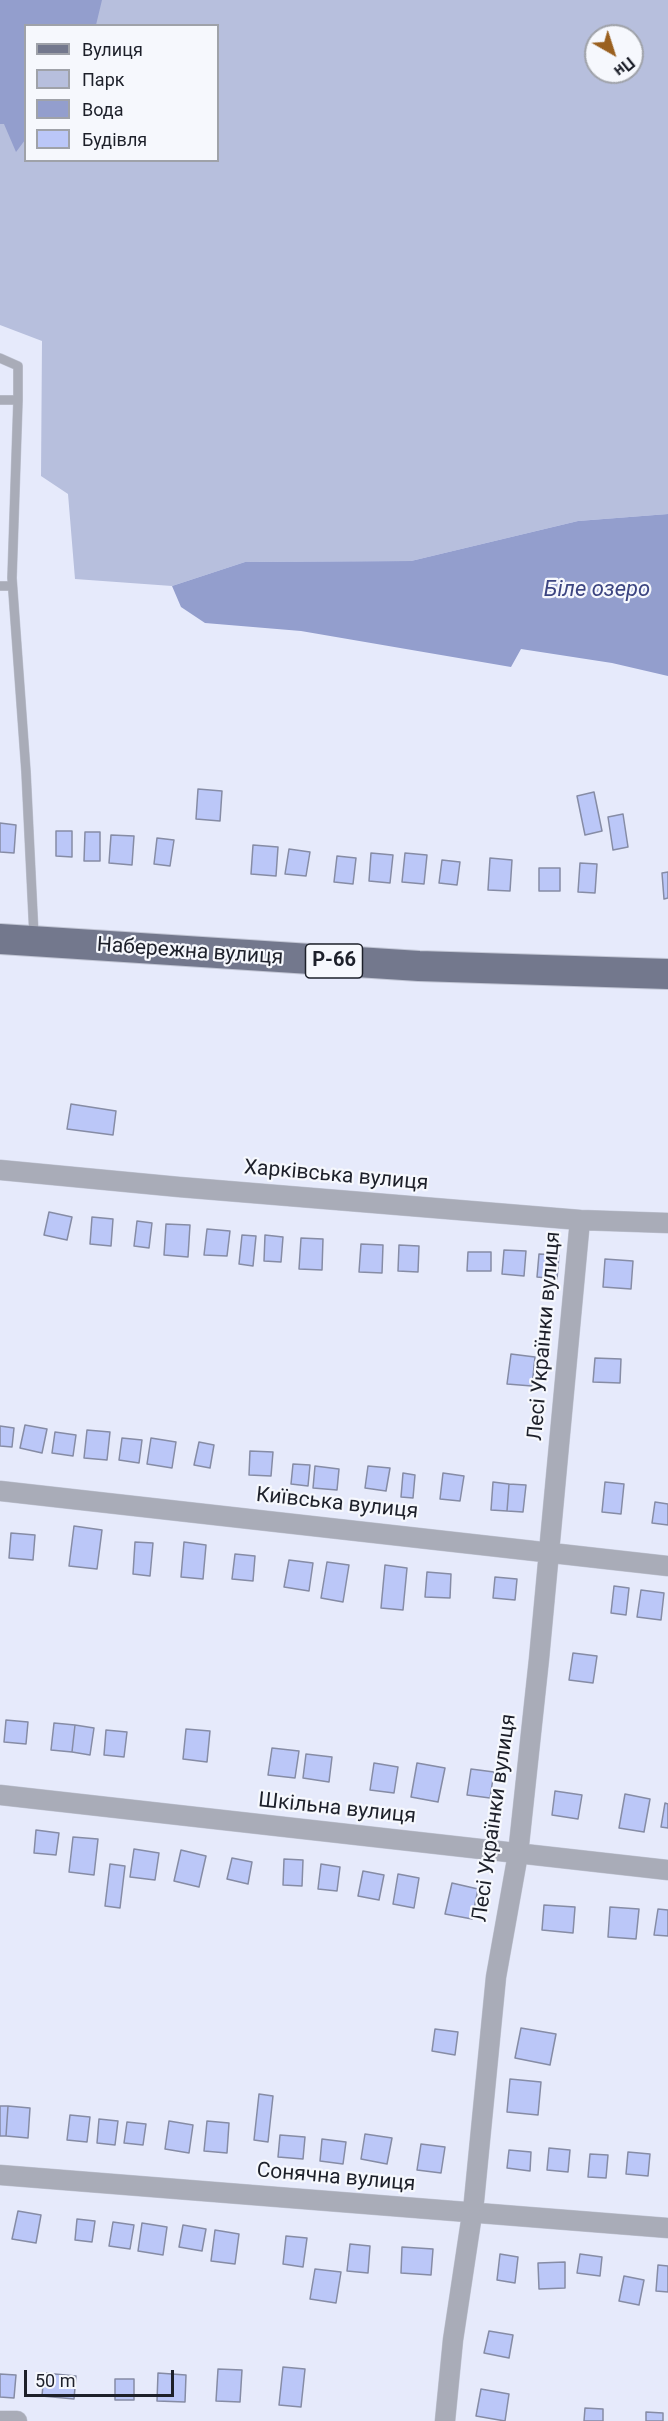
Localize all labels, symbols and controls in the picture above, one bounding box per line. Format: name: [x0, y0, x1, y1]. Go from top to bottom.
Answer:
legend: [24, 24, 219, 162]
north arrow: [584, 24, 644, 84]
text: Вулиця: [82, 39, 143, 60]
text: Пн: [610, 53, 638, 81]
text: Парк: [82, 69, 124, 90]
text: Вода: [82, 99, 124, 120]
text: Будівля: [82, 129, 147, 150]
water label: Біле озеро: [544, 577, 650, 603]
street label: Набережна вулиця: [96, 933, 284, 971]
road number: Р-66: [306, 944, 362, 978]
street label: Харківська вулиця: [243, 1155, 429, 1197]
street label: Лесі Українки вулиця: [523, 1230, 567, 1442]
street label: Київська вулиця: [255, 1483, 419, 1525]
street label: Лесі Українки вулиця: [468, 1712, 522, 1924]
street label: Шкільна вулиця: [257, 1788, 417, 1830]
street label: Сонячна вулиця: [256, 2159, 416, 2197]
scale bar: [27, 2358, 177, 2396]
text: 50 m: [35, 2370, 75, 2391]

